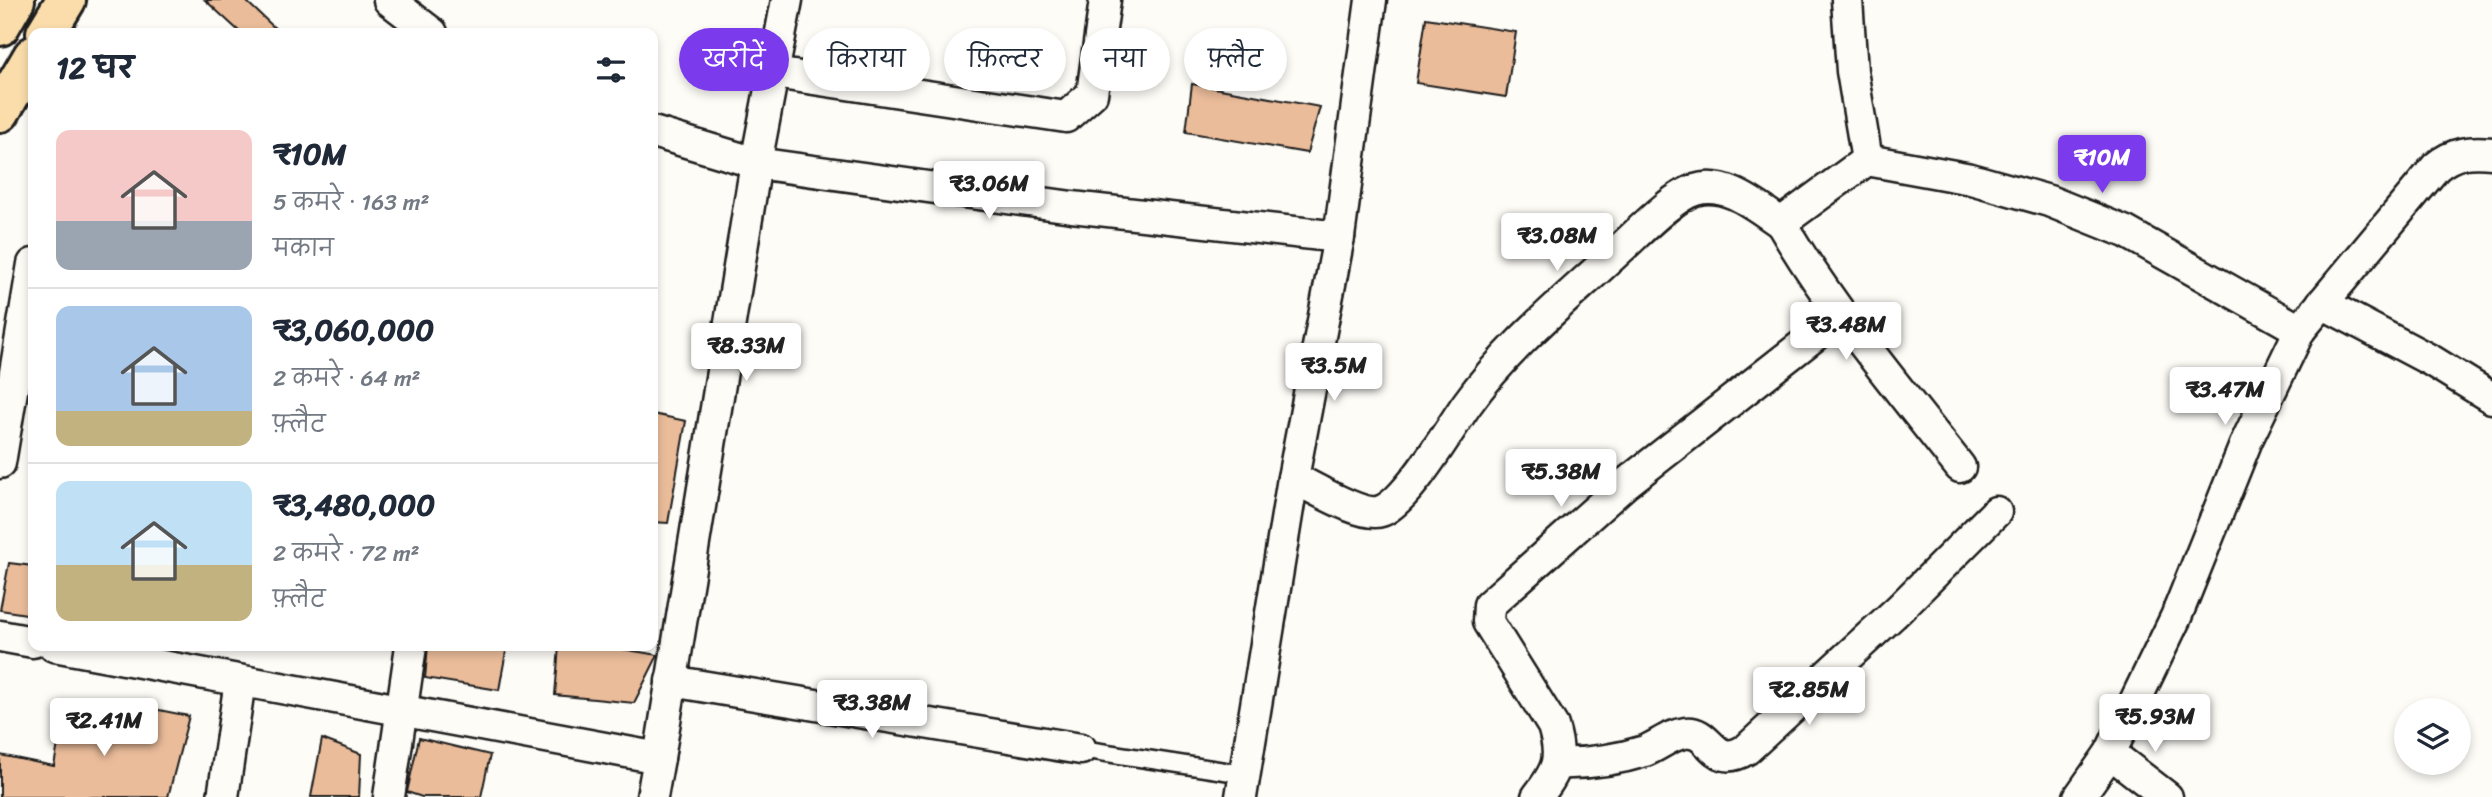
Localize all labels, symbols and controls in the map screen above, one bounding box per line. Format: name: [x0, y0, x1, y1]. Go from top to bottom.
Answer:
chip: खरीदें: [679, 28, 789, 91]
chip: किराया: [803, 28, 930, 91]
chip: फ़िल्टर: [944, 28, 1066, 91]
chip: नया: [1080, 28, 1170, 91]
chip: फ़्लैट: [1184, 28, 1287, 91]
text: 12 घर: [56, 41, 134, 95]
icon: filters: [592, 51, 630, 89]
text: ₹10M: [273, 127, 346, 181]
pin: ₹10M: [2061, 136, 2143, 195]
text: ₹10M: [2074, 137, 2130, 178]
icon: home: [112, 158, 196, 242]
pin: ₹3.06M: [932, 162, 1046, 221]
text: ₹3.06M: [950, 163, 1028, 204]
text: 5 कमरे · 163 m²: [273, 182, 430, 223]
pin: ₹3.08M: [1500, 214, 1614, 273]
text: ₹3.08M: [1517, 215, 1597, 256]
text: मकान: [273, 228, 334, 269]
pin: ₹3.48M: [1789, 302, 1903, 362]
text: ₹3,060,000: [273, 303, 434, 357]
text: ₹3.48M: [1806, 304, 1886, 345]
pin: ₹8.33M: [689, 324, 803, 383]
text: ₹8.33M: [707, 325, 785, 366]
icon: home: [112, 334, 196, 418]
pin: ₹3.5M: [1285, 344, 1383, 403]
text: ₹3.5M: [1301, 345, 1367, 386]
text: 2 कमरे · 64 m²: [273, 358, 421, 399]
pin: ₹3.47M: [2168, 368, 2282, 427]
text: ₹3.47M: [2186, 369, 2264, 410]
text: फ़्लैट: [273, 404, 325, 445]
pin: ₹5.38M: [1504, 449, 1618, 509]
text: ₹5.38M: [1521, 451, 1601, 492]
text: ₹3,480,000: [273, 478, 435, 532]
icon: home: [112, 509, 196, 593]
text: 2 कमरे · 72 m²: [273, 533, 420, 574]
text: फ़्लैट: [273, 579, 325, 620]
pin: ₹2.85M: [1752, 668, 1866, 727]
text: ₹2.85M: [1769, 669, 1849, 710]
pin: ₹3.38M: [815, 680, 929, 740]
text: ₹3.38M: [833, 682, 911, 723]
pin: ₹5.93M: [2098, 694, 2212, 754]
text: ₹5.93M: [2115, 696, 2195, 737]
pin: ₹2.41M: [47, 698, 161, 758]
map controls: [2394, 698, 2471, 775]
button: layers: [2394, 698, 2471, 775]
text: ₹2.41M: [66, 700, 142, 741]

